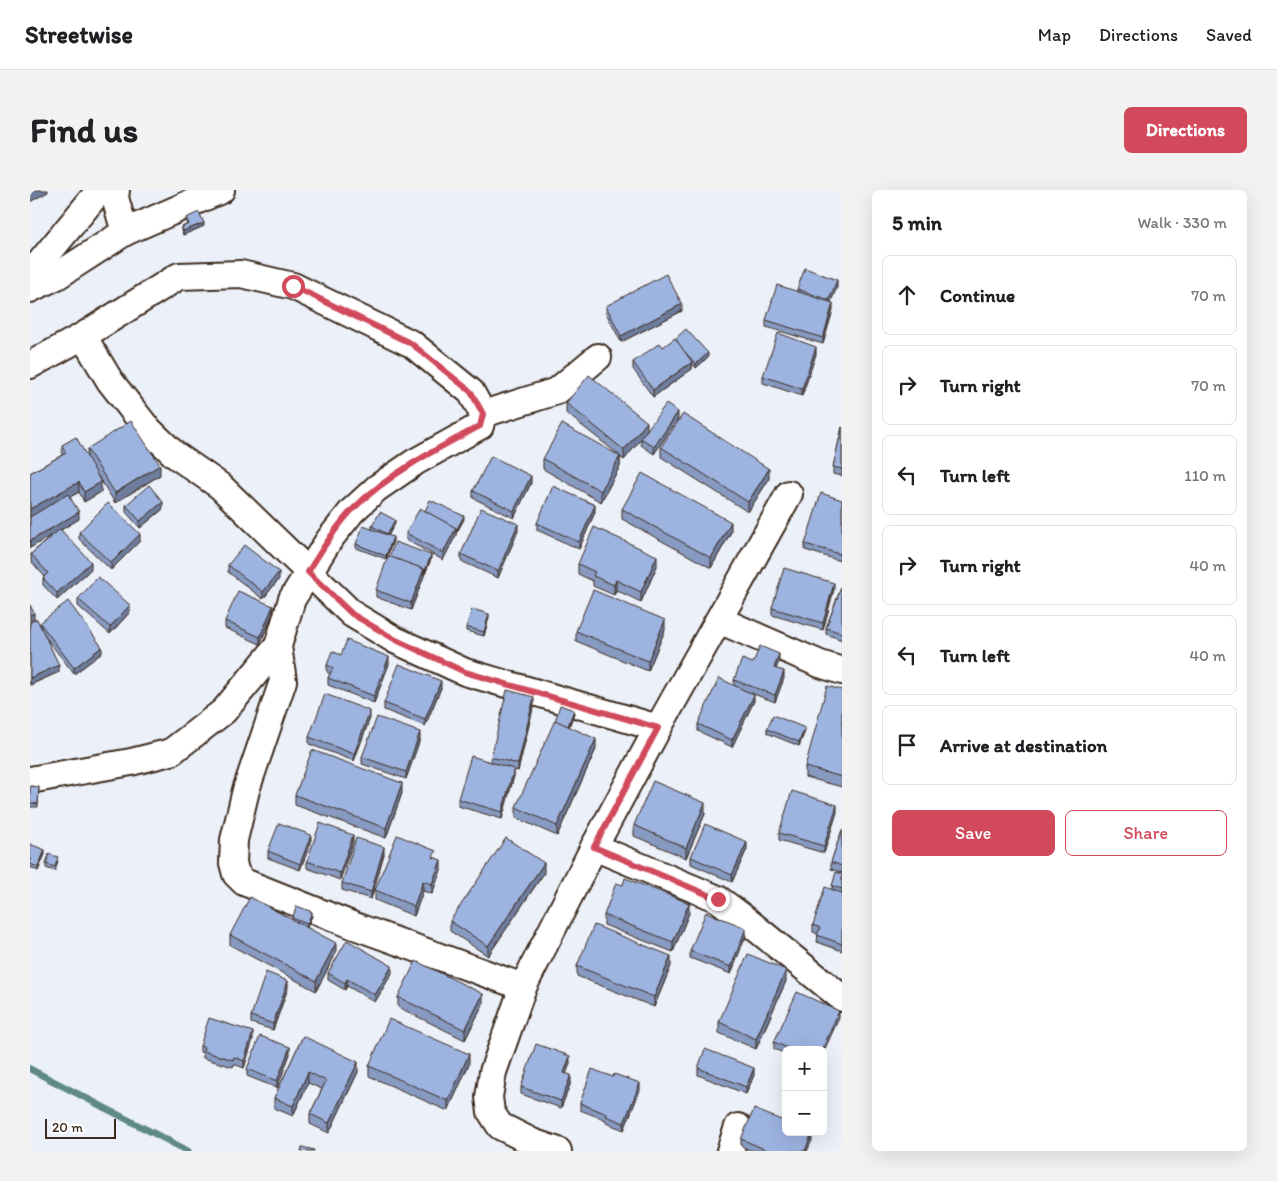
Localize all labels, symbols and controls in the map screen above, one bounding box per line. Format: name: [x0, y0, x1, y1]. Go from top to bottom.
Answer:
text: Streetwise: [25, 20, 133, 49]
text: Map: [1038, 24, 1071, 46]
text: Directions: [1099, 24, 1178, 46]
text: Saved: [1206, 24, 1252, 46]
button: Directions: [1124, 107, 1247, 153]
text: Find us: [30, 109, 138, 151]
text: 5 min: [892, 210, 942, 235]
text: Walk · 330 m: [1137, 213, 1227, 232]
route start: [282, 275, 305, 298]
icon: ahead: [893, 281, 921, 309]
text: Continue: [940, 284, 1015, 307]
text: 70 m: [1191, 286, 1226, 305]
icon: right: [893, 371, 921, 399]
text: Turn right: [940, 374, 1021, 397]
text: 70 m: [1191, 376, 1226, 395]
icon: left: [893, 461, 921, 489]
text: Turn left: [940, 464, 1010, 487]
text: 110 m: [1184, 466, 1226, 485]
icon: right: [893, 551, 921, 579]
text: Turn right: [940, 554, 1021, 577]
text: 40 m: [1189, 556, 1226, 575]
icon: left: [893, 641, 921, 669]
text: Turn left: [940, 644, 1010, 667]
text: 40 m: [1189, 646, 1226, 665]
icon: arrive: [893, 731, 921, 759]
text: Arrive at destination: [940, 734, 1107, 757]
button: Save: [892, 810, 1055, 856]
button: Share: [1065, 810, 1227, 856]
route end: [707, 888, 730, 911]
map controls: [782, 1046, 827, 1136]
button: +: [782, 1046, 827, 1091]
button: −: [782, 1091, 827, 1136]
scale bar: [45, 1116, 116, 1139]
text: 20 m: [52, 1119, 83, 1136]

